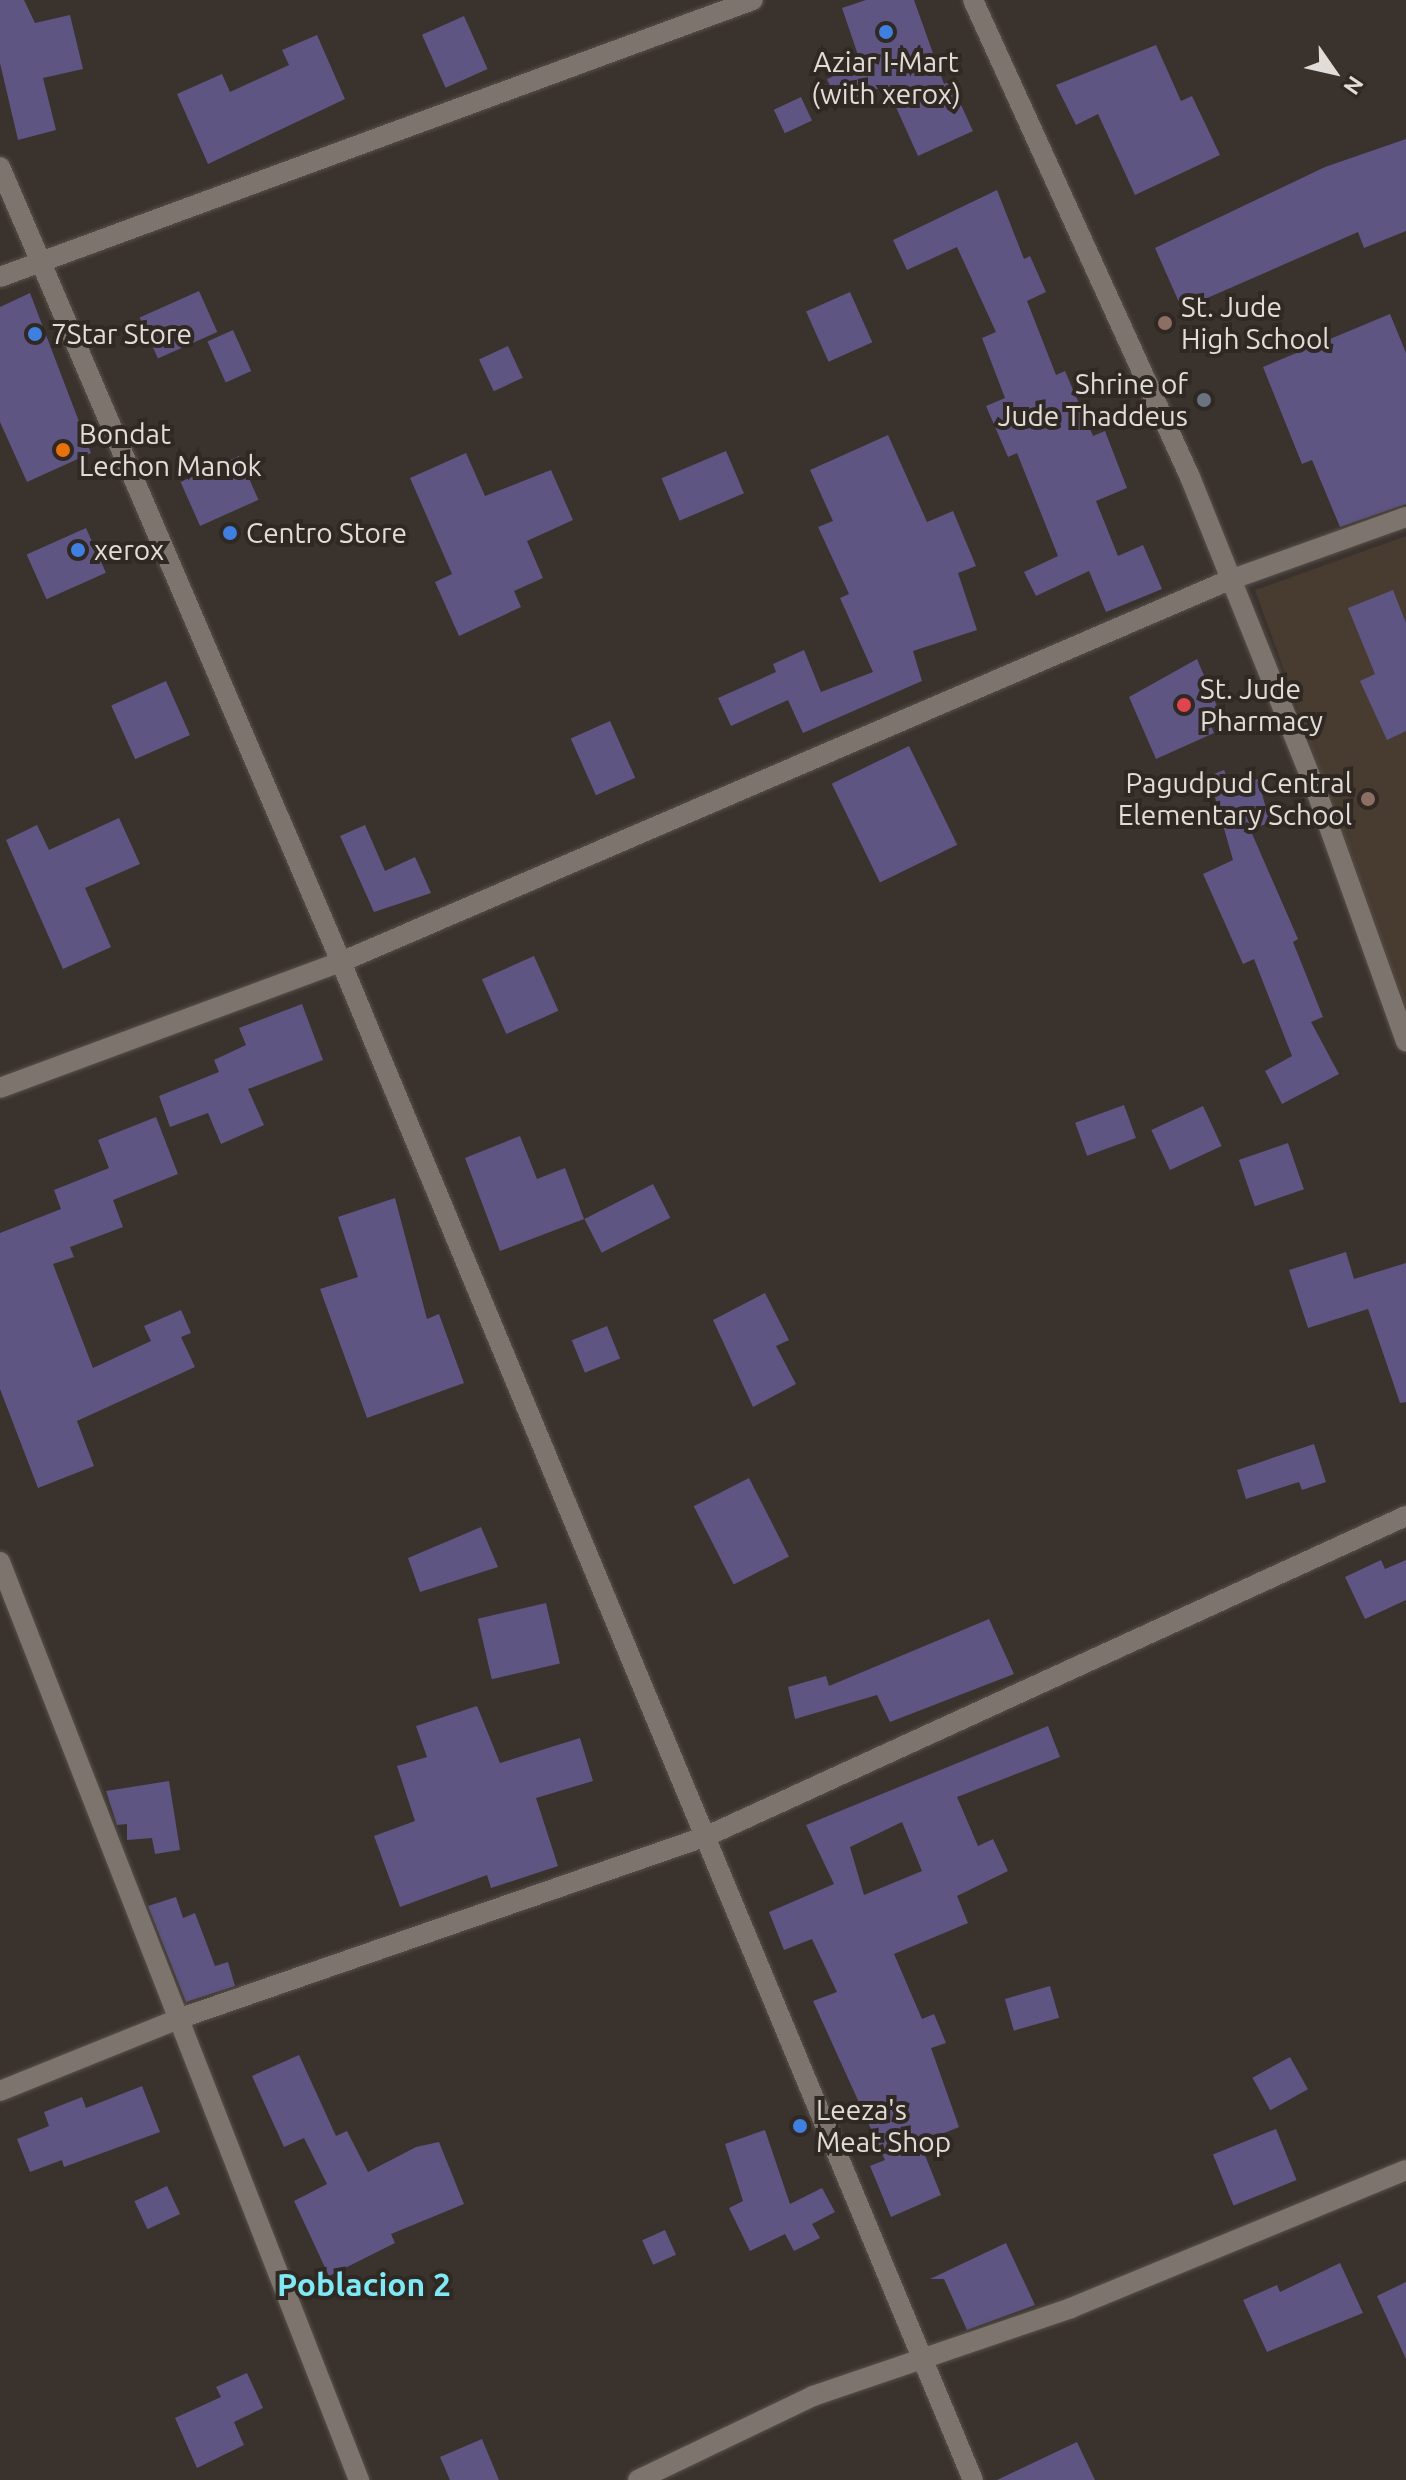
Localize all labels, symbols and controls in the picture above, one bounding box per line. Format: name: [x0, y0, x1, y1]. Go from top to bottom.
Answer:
marker: Aziar I-Mart (with xerox): [877, 23, 895, 41]
north arrow: [1294, 32, 1374, 112]
place label: Aziar I-Mart (with xerox): [811, 45, 961, 111]
text: N: [1339, 72, 1369, 99]
place label: St. Jude High School: [1181, 290, 1330, 356]
marker: St. Jude High School: [1156, 314, 1174, 332]
place label: 7Star Store: [51, 317, 192, 351]
marker: 7Star Store: [26, 325, 44, 343]
place label: Shrine of Jude Thaddeus: [998, 367, 1188, 433]
marker: Shrine of Jude Thaddeus: [1195, 391, 1213, 409]
place label: Bondat Lechon Manok: [79, 417, 262, 483]
marker: Bondat Lechon Manok: [54, 441, 72, 459]
place label: Centro Store: [246, 516, 407, 550]
marker: Centro Store: [221, 524, 239, 542]
place label: xerox: [94, 533, 164, 567]
marker: xerox: [69, 541, 87, 559]
place label: St. Jude Pharmacy: [1200, 672, 1323, 738]
marker: St. Jude Pharmacy: [1175, 696, 1193, 714]
place label: Pagudpud Central Elementary School: [1118, 766, 1352, 832]
marker: Pagudpud Central Elementary School: [1359, 790, 1377, 808]
place label: Leeza's Meat Shop: [816, 2093, 951, 2159]
marker: Leeza's Meat Shop: [791, 2117, 809, 2135]
district label: Poblacion 2: [277, 2265, 451, 2303]

